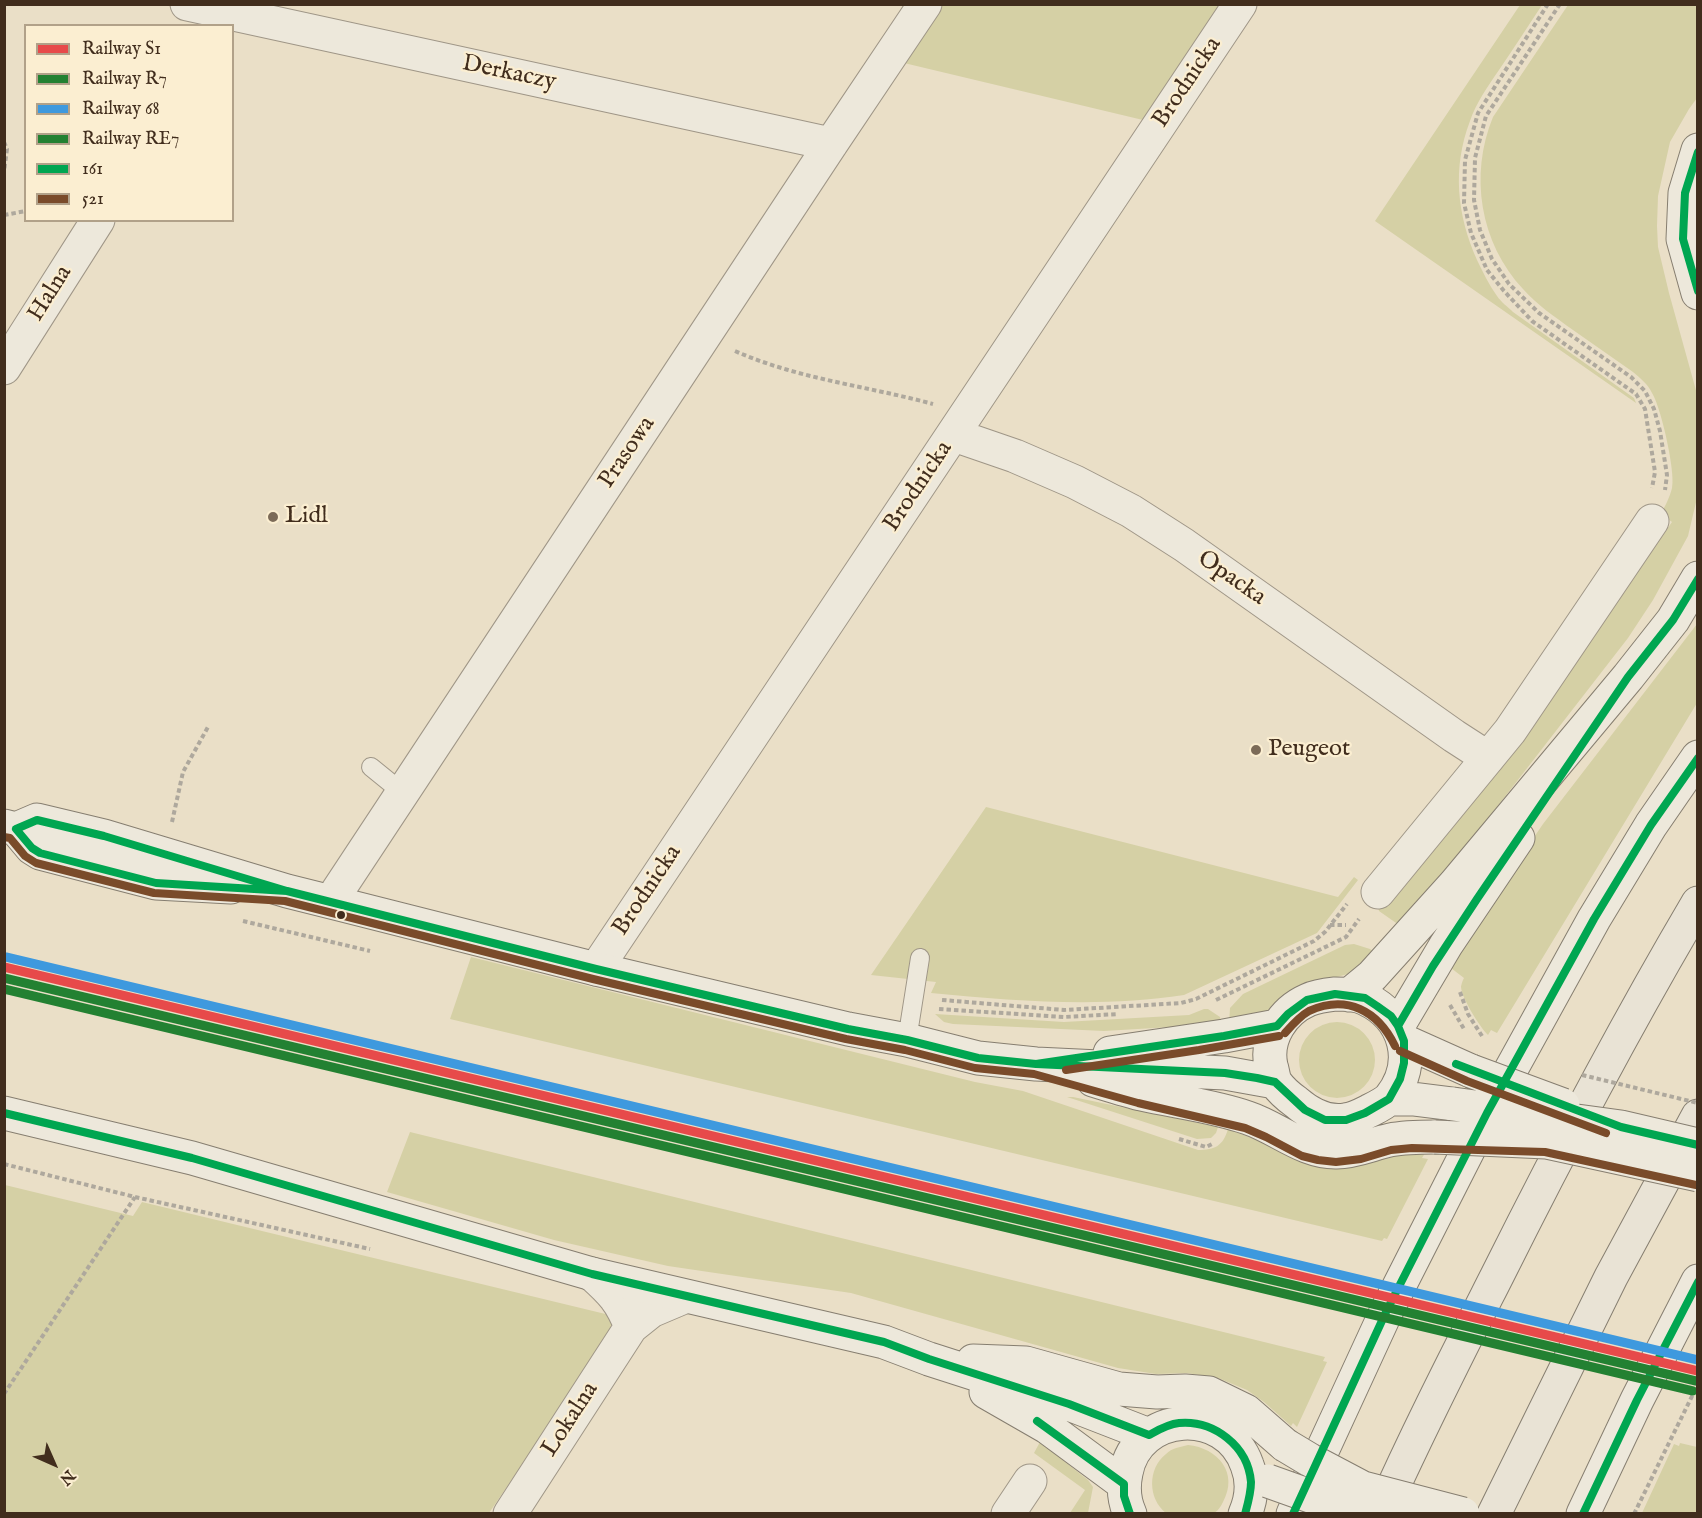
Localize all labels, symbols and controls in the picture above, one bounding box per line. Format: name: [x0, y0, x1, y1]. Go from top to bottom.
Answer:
legend: [24, 24, 234, 222]
street label: Brodnicka: [1147, 32, 1229, 134]
text: Railway S1: [82, 38, 161, 61]
street label: Derkaczy: [459, 50, 559, 98]
text: Railway R7: [82, 68, 167, 91]
text: Railway 68: [82, 98, 160, 121]
text: Railway RE7: [82, 128, 179, 151]
text: 161: [82, 158, 103, 181]
text: 521: [82, 188, 104, 211]
street label: Halna: [23, 261, 79, 327]
street label: Prasowa: [594, 412, 662, 494]
street label: Brodnicka: [878, 436, 960, 538]
place label: Lidl: [285, 503, 328, 531]
marker: Lidl: [266, 510, 280, 524]
street label: Opacka: [1191, 545, 1271, 613]
place label: Peugeot: [1268, 736, 1350, 764]
marker: Peugeot: [1249, 743, 1263, 757]
street label: Brodnicka: [607, 840, 689, 942]
unlabelled marker: [335, 909, 347, 921]
street label: Lokalna: [536, 1377, 606, 1463]
north arrow: [24, 1434, 84, 1494]
text: N: [55, 1465, 79, 1489]

